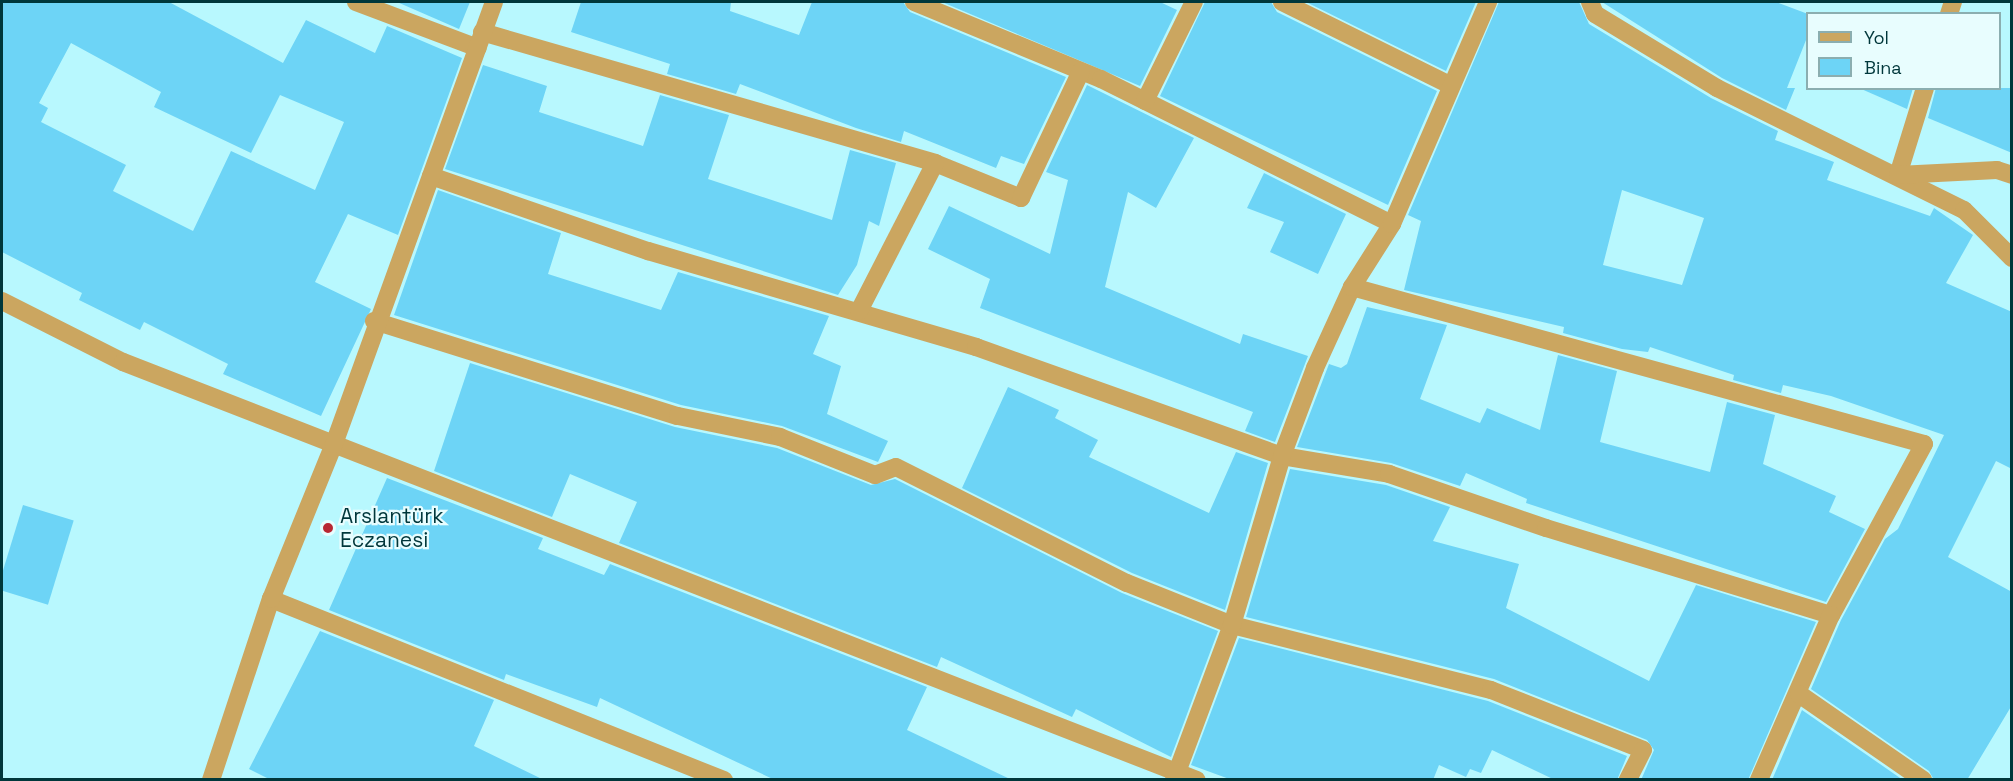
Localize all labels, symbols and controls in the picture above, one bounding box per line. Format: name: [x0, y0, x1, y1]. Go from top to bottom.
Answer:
legend: [1806, 12, 2001, 90]
text: Yol: [1864, 26, 1889, 49]
text: Bina: [1864, 56, 1902, 79]
place label: Arslantürk Eczanesi: [340, 503, 444, 553]
marker: Arslantürk Eczanesi: [321, 521, 335, 535]

